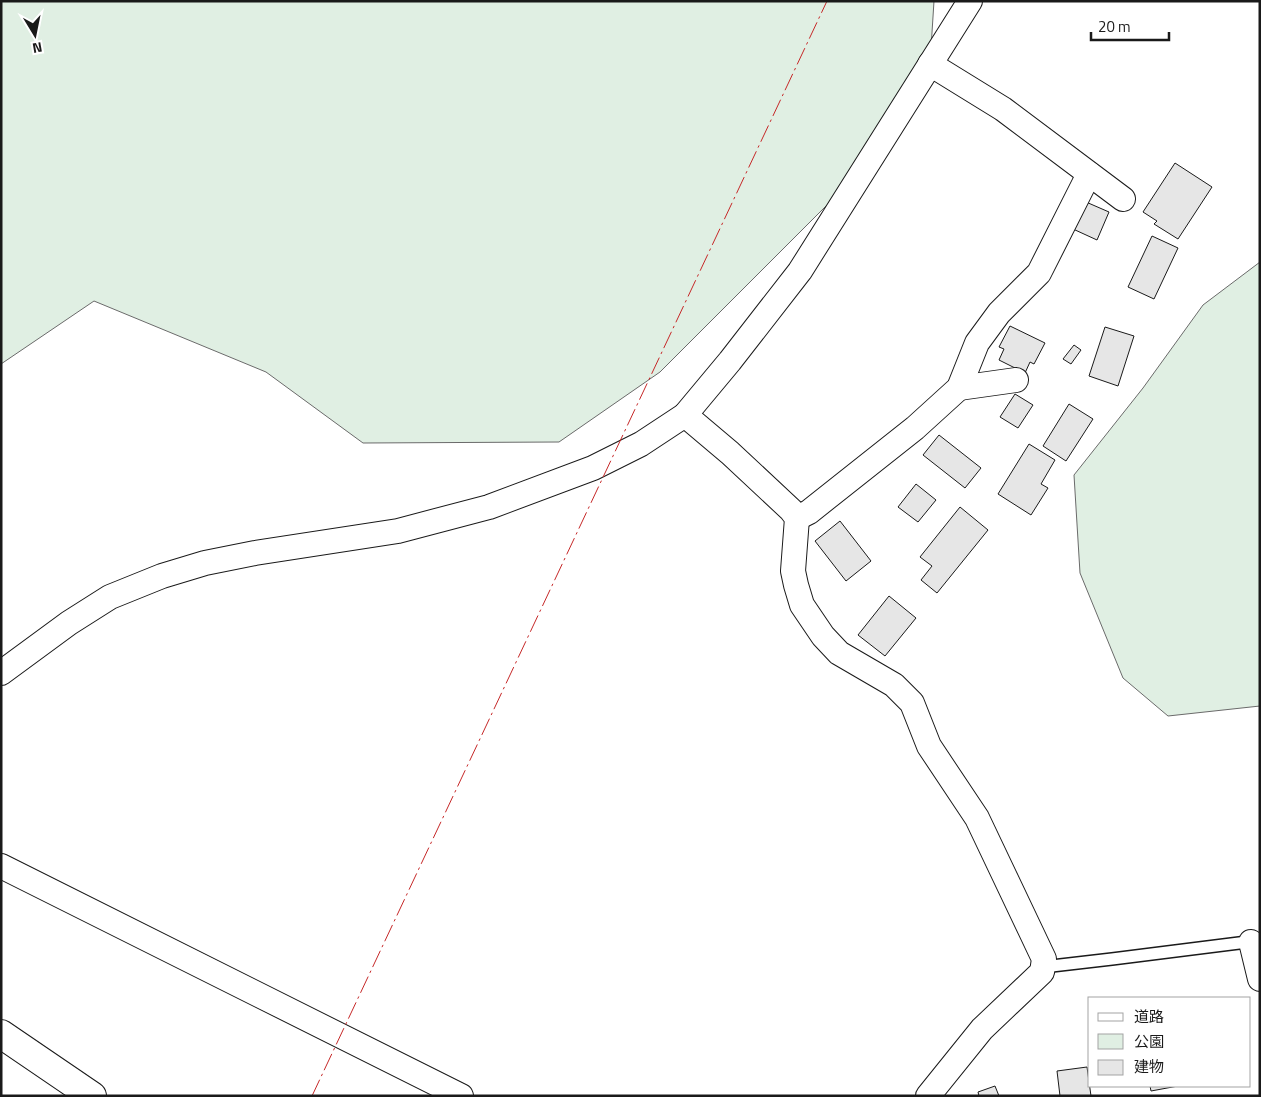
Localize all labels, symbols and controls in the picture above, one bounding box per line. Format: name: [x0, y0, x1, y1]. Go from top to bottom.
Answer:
north arrow: [10, 10, 60, 60]
scale bar: [1091, 10, 1168, 42]
text: 20 m: [1098, 15, 1131, 38]
text: N: [31, 37, 44, 59]
legend: [1088, 997, 1251, 1087]
text: 道路: [1134, 1005, 1164, 1028]
text: 公園: [1134, 1030, 1164, 1053]
text: 建物: [1134, 1055, 1164, 1078]

